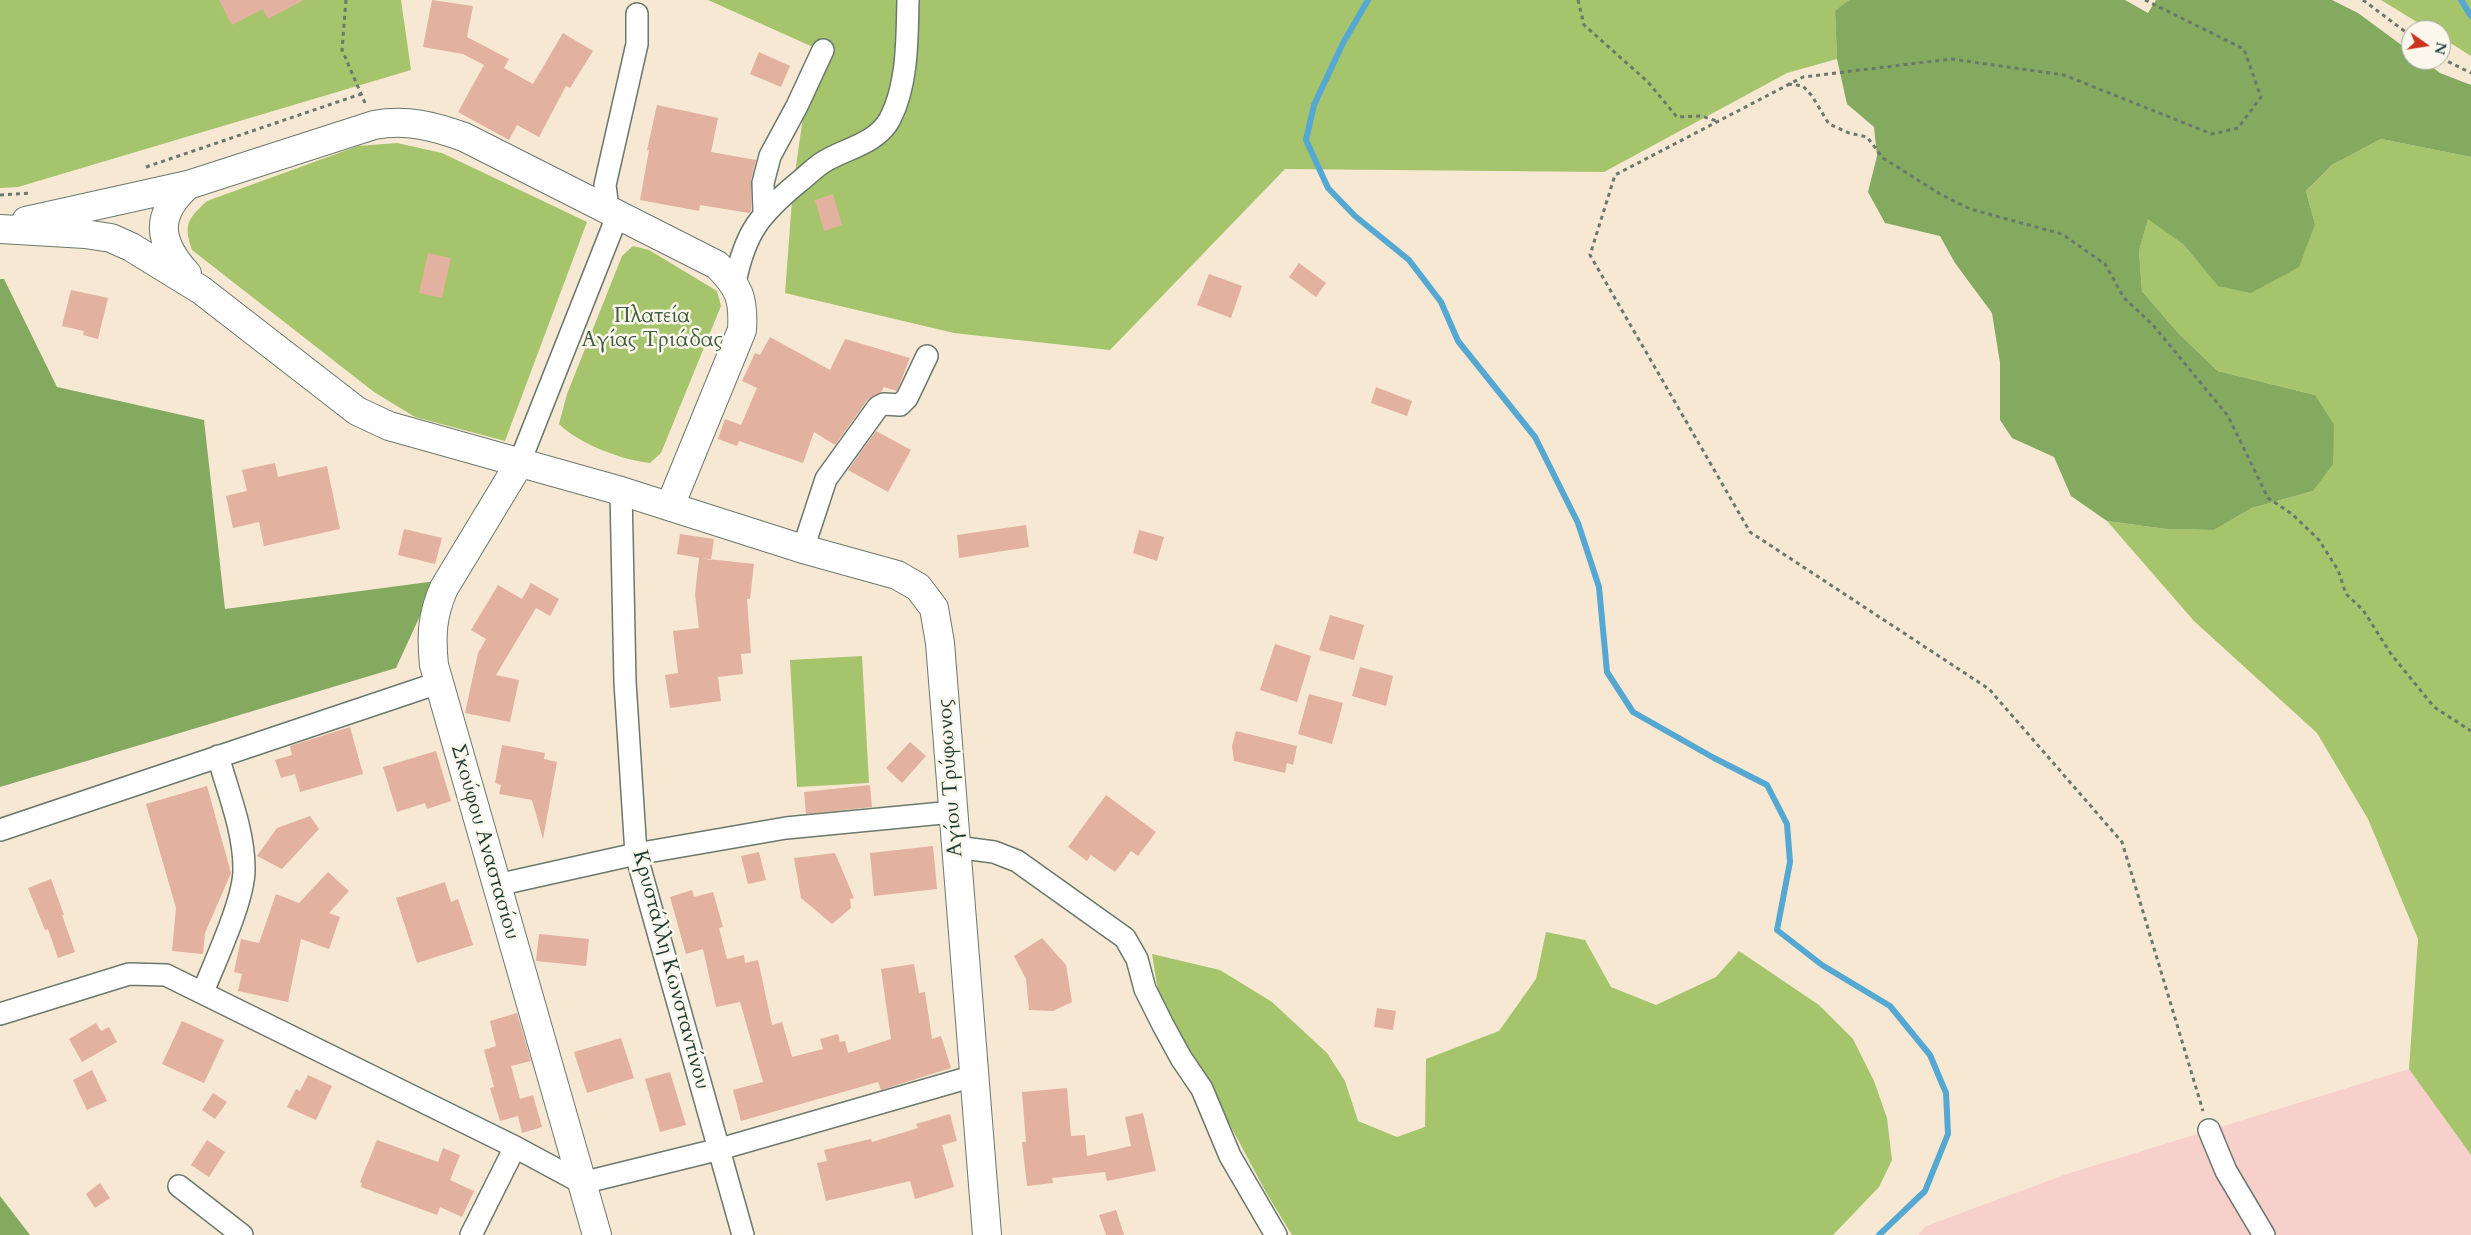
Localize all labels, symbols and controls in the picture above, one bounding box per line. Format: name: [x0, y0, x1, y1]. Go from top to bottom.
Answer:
north arrow: [2401, 20, 2451, 70]
text: N: [2430, 40, 2451, 56]
park label: Πλατεία Αγίας Τριάδας: [582, 304, 722, 354]
street label: Αγίου Τρύφωνος: [933, 698, 969, 858]
street label: Σκούφου Αναστασίου: [444, 741, 524, 943]
street label: Κρυστάλλη Κωνσταντίνου: [626, 848, 714, 1092]

